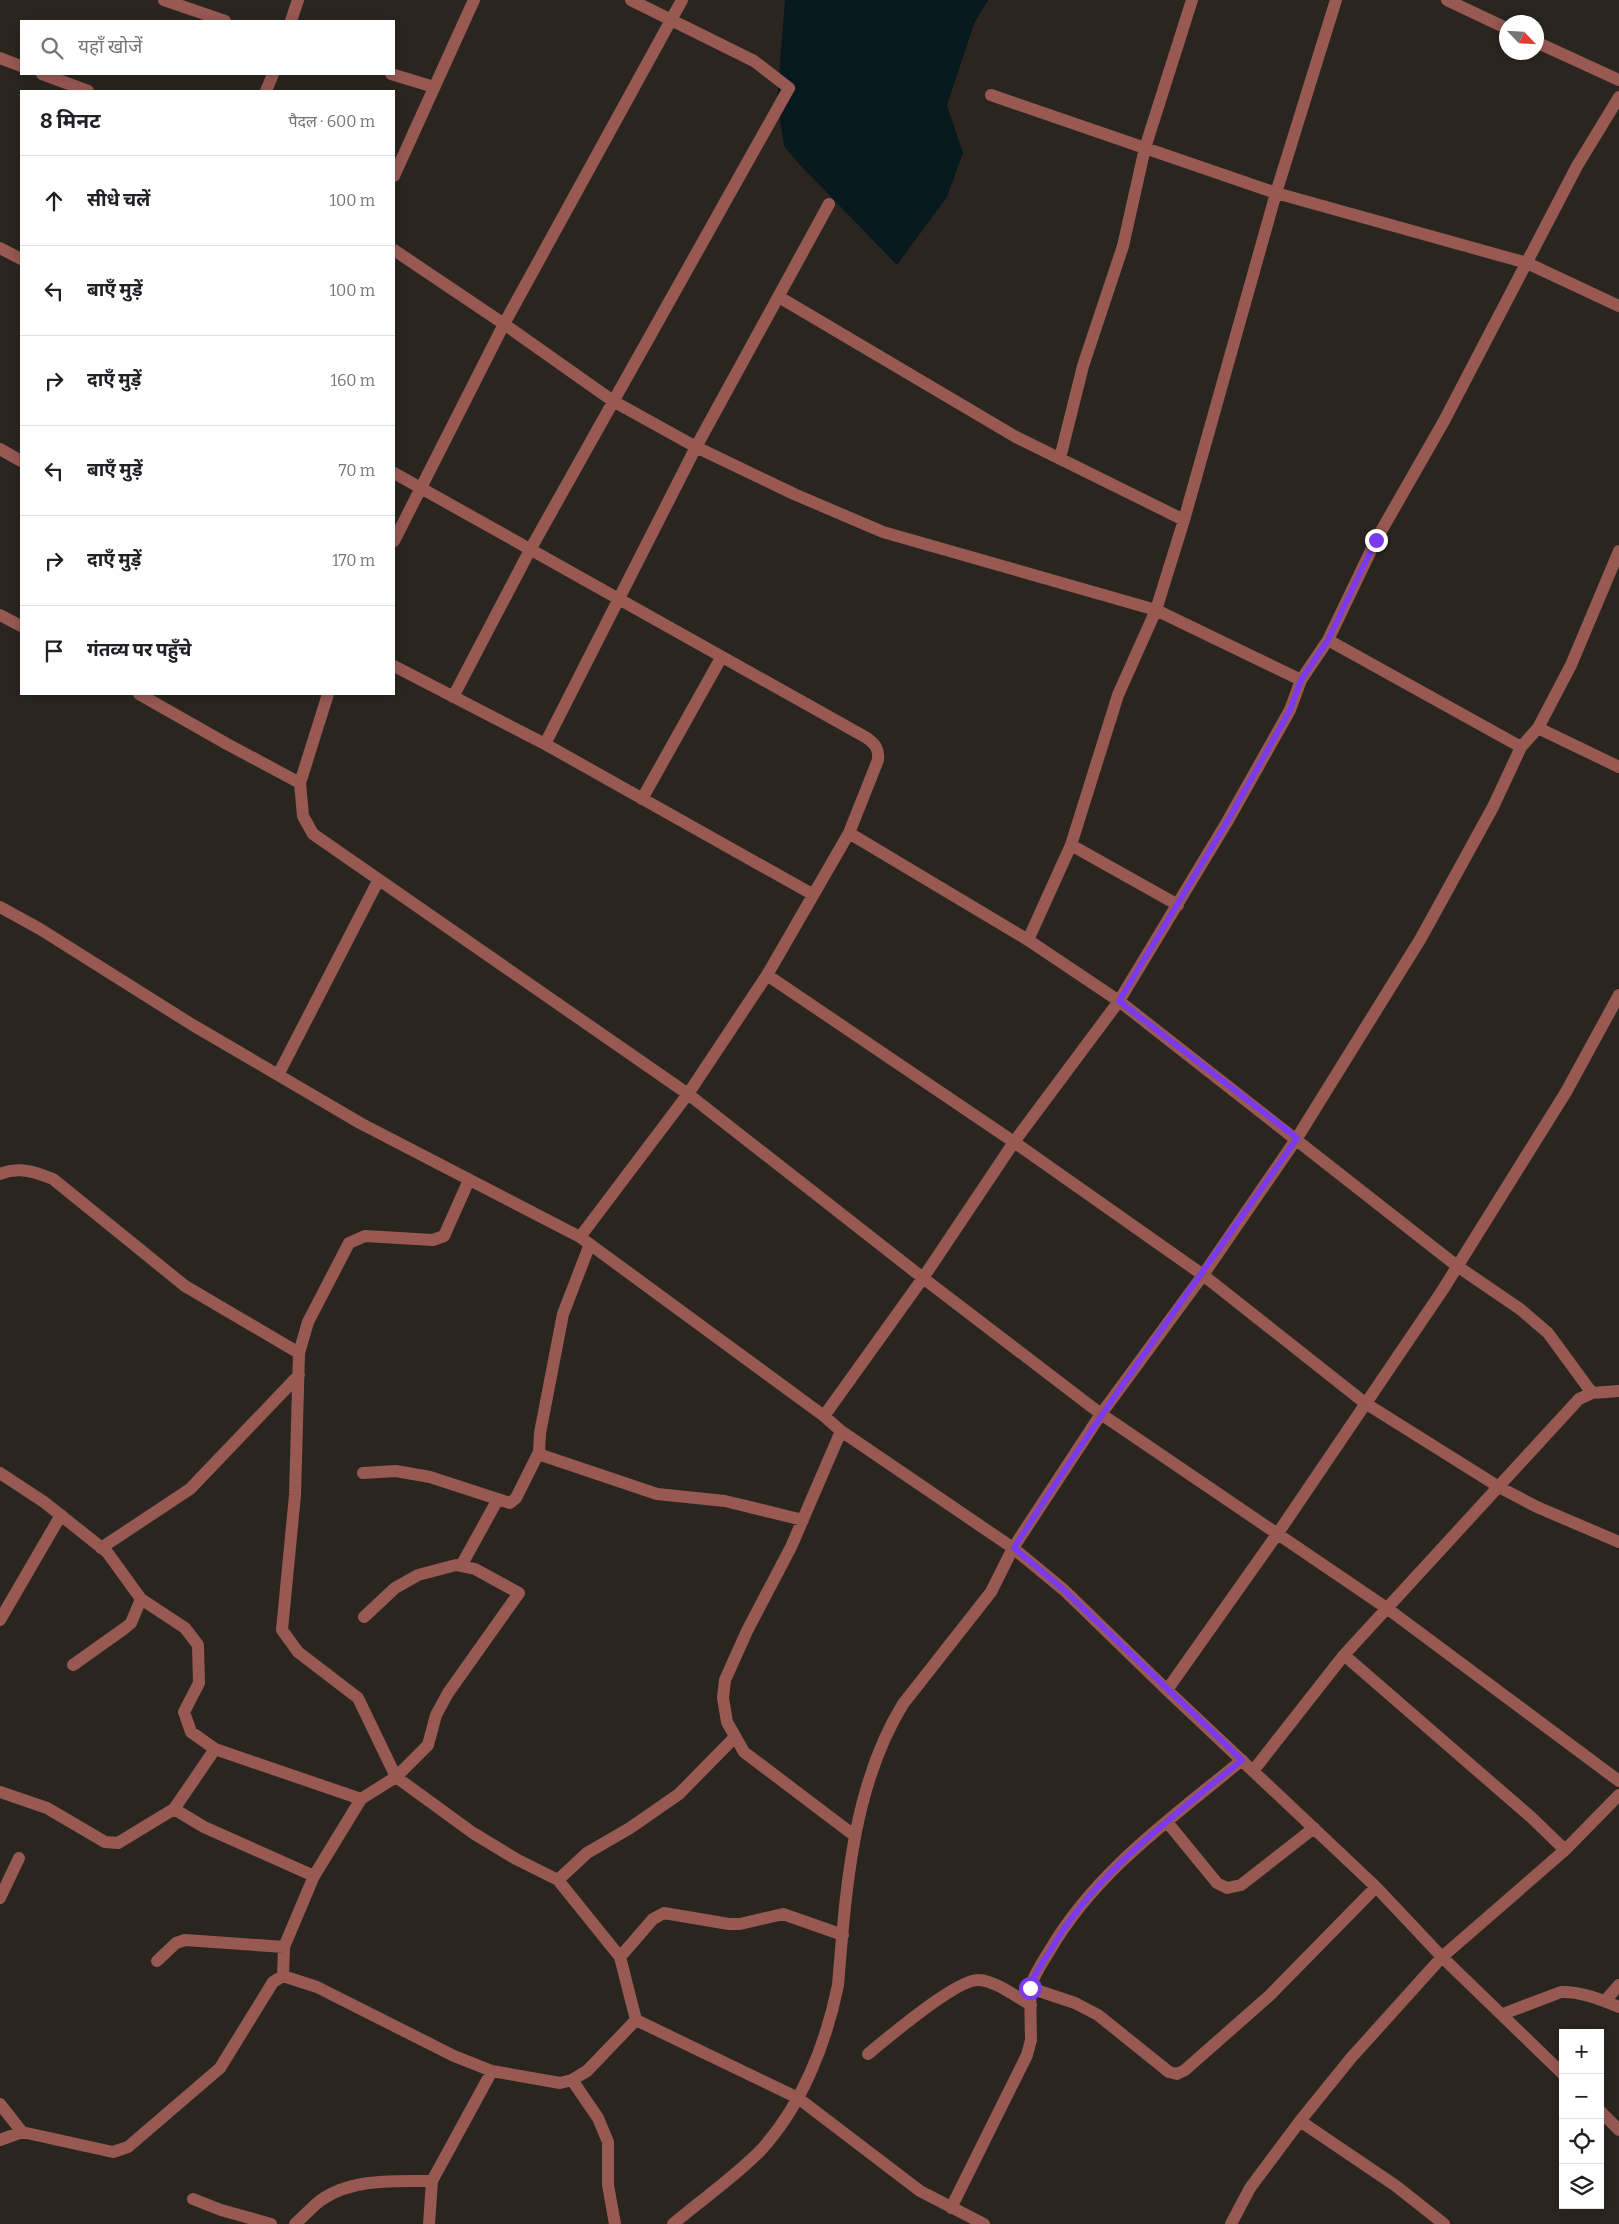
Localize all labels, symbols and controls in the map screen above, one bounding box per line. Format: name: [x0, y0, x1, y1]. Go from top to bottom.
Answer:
north arrow: [1499, 15, 1544, 60]
search box: [20, 20, 395, 75]
icon: search: [38, 34, 66, 62]
text: यहाँ खोजें: [78, 35, 142, 58]
text: 8 मिनट: [40, 108, 101, 134]
text: पैदल · 600 m: [288, 112, 375, 131]
icon: ahead: [40, 187, 68, 215]
text: सीधे चलें: [87, 188, 150, 211]
text: 100 m: [330, 191, 375, 210]
icon: left: [40, 277, 68, 305]
text: बाएँ मुड़ें: [87, 278, 143, 301]
text: 100 m: [330, 281, 375, 300]
icon: right: [40, 367, 68, 395]
text: दाएँ मुड़ें: [87, 368, 141, 391]
text: 160 m: [330, 371, 375, 390]
icon: left: [40, 457, 68, 485]
text: बाएँ मुड़ें: [87, 458, 143, 481]
text: 70 m: [339, 461, 375, 480]
route end: [1365, 529, 1388, 552]
icon: right: [40, 547, 68, 575]
text: दाएँ मुड़ें: [87, 548, 141, 571]
text: 170 m: [332, 551, 375, 570]
icon: arrive: [40, 637, 68, 665]
text: गंतव्य पर पहुँचे: [87, 638, 192, 661]
route start: [1019, 1977, 1042, 2000]
map controls: [1559, 2029, 1604, 2209]
button: +: [1559, 2029, 1604, 2074]
button: −: [1559, 2074, 1604, 2119]
button: locate: [1559, 2119, 1604, 2164]
button: layers: [1559, 2164, 1604, 2209]

